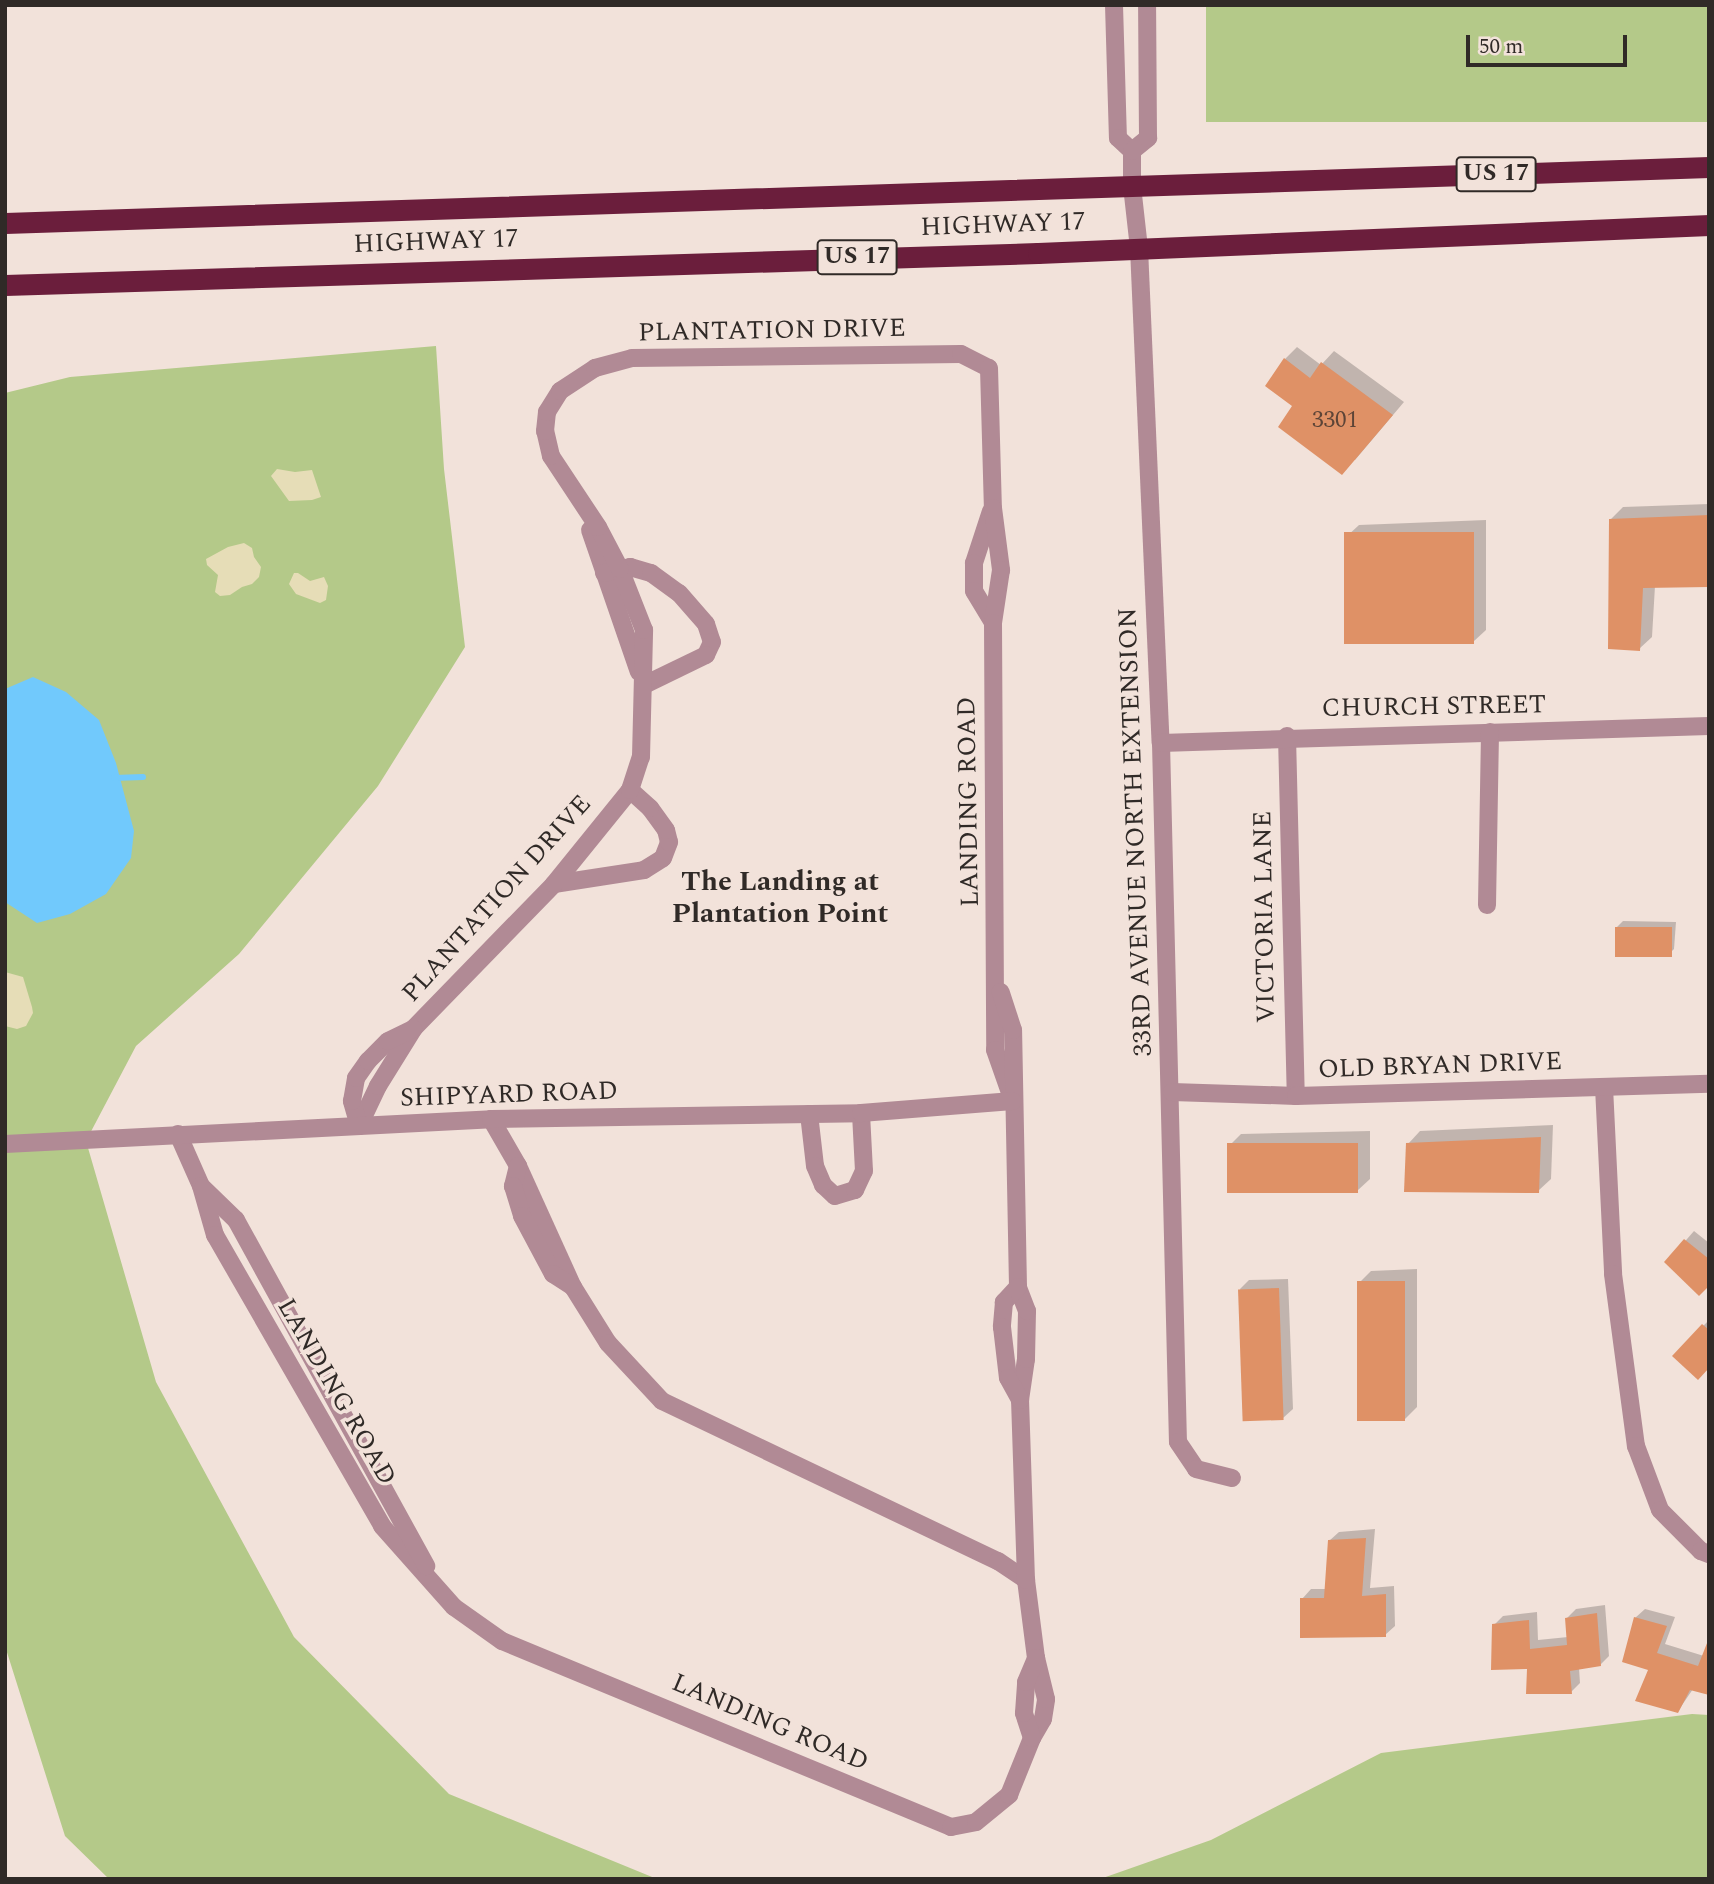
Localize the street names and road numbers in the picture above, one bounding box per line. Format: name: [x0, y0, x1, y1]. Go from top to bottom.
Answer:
road number: US 17: [1454, 154, 1538, 194]
street label: HIGHWAY 17: [920, 207, 1086, 243]
street label: HIGHWAY 17: [353, 224, 519, 260]
road number: US 17: [815, 236, 899, 278]
street label: PLANTATION DRIVE: [638, 313, 906, 349]
street label: 33RD AVENUE NORTH EXTENSION: [1113, 607, 1159, 1057]
street label: CHURCH STREET: [1321, 689, 1547, 725]
street label: LANDING ROAD: [952, 696, 986, 908]
street label: PLANTATION DRIVE: [396, 789, 598, 1009]
street label: VICTORIA LANE: [1248, 811, 1282, 1023]
street label: OLD BRYAN DRIVE: [1317, 1046, 1563, 1086]
street label: SHIPYARD ROAD: [400, 1076, 618, 1114]
street label: LANDING ROAD: [270, 1293, 402, 1491]
street label: LANDING ROAD: [667, 1668, 873, 1778]

